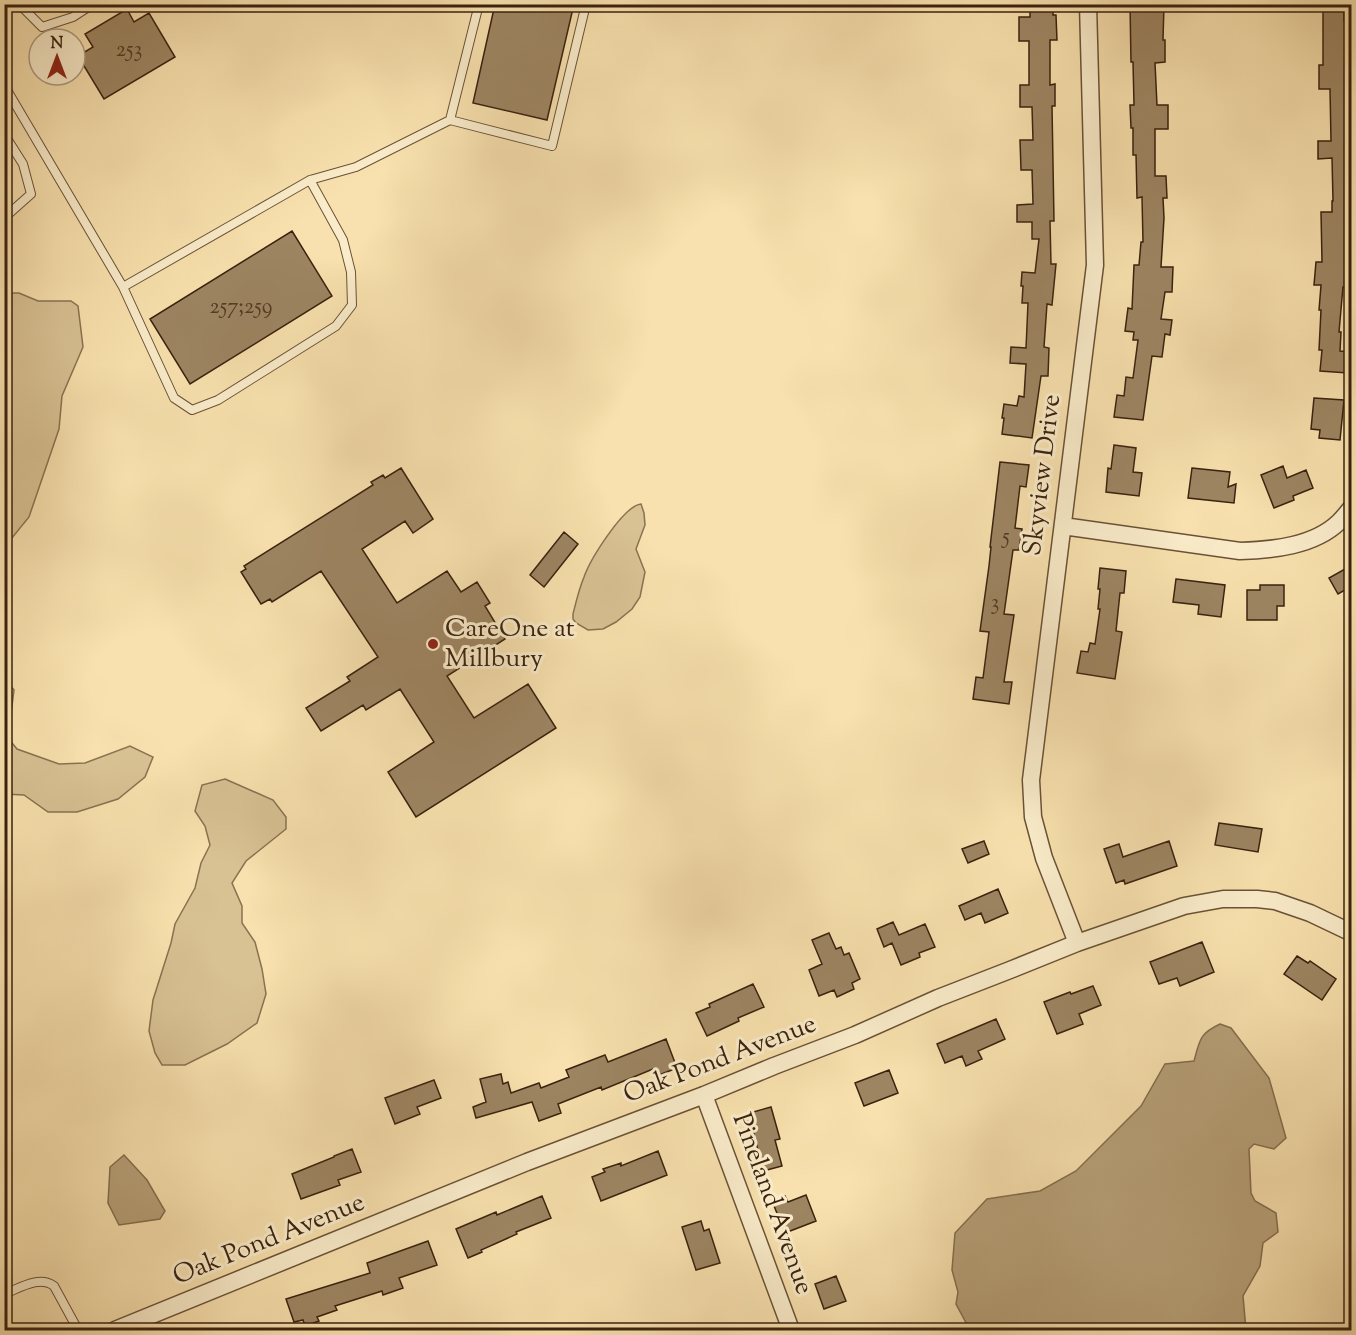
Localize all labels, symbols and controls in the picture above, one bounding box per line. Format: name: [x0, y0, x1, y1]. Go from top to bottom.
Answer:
north arrow: [27, 27, 87, 87]
text: N: [51, 33, 64, 56]
house number: 253: [116, 35, 142, 67]
house number: 257;259: [209, 292, 273, 324]
street label: Skyview Drive: [1015, 392, 1071, 558]
house number: 5: [1000, 522, 1010, 554]
house number: 3: [991, 588, 999, 620]
place label: CareOne at Millbury: [445, 611, 575, 678]
marker: CareOne at Millbury: [426, 637, 440, 651]
street label: Oak Pond Avenue: [618, 1006, 822, 1114]
street label: Pineland Avenue: [722, 1108, 822, 1300]
street label: Oak Pond Avenue: [168, 1185, 370, 1295]

